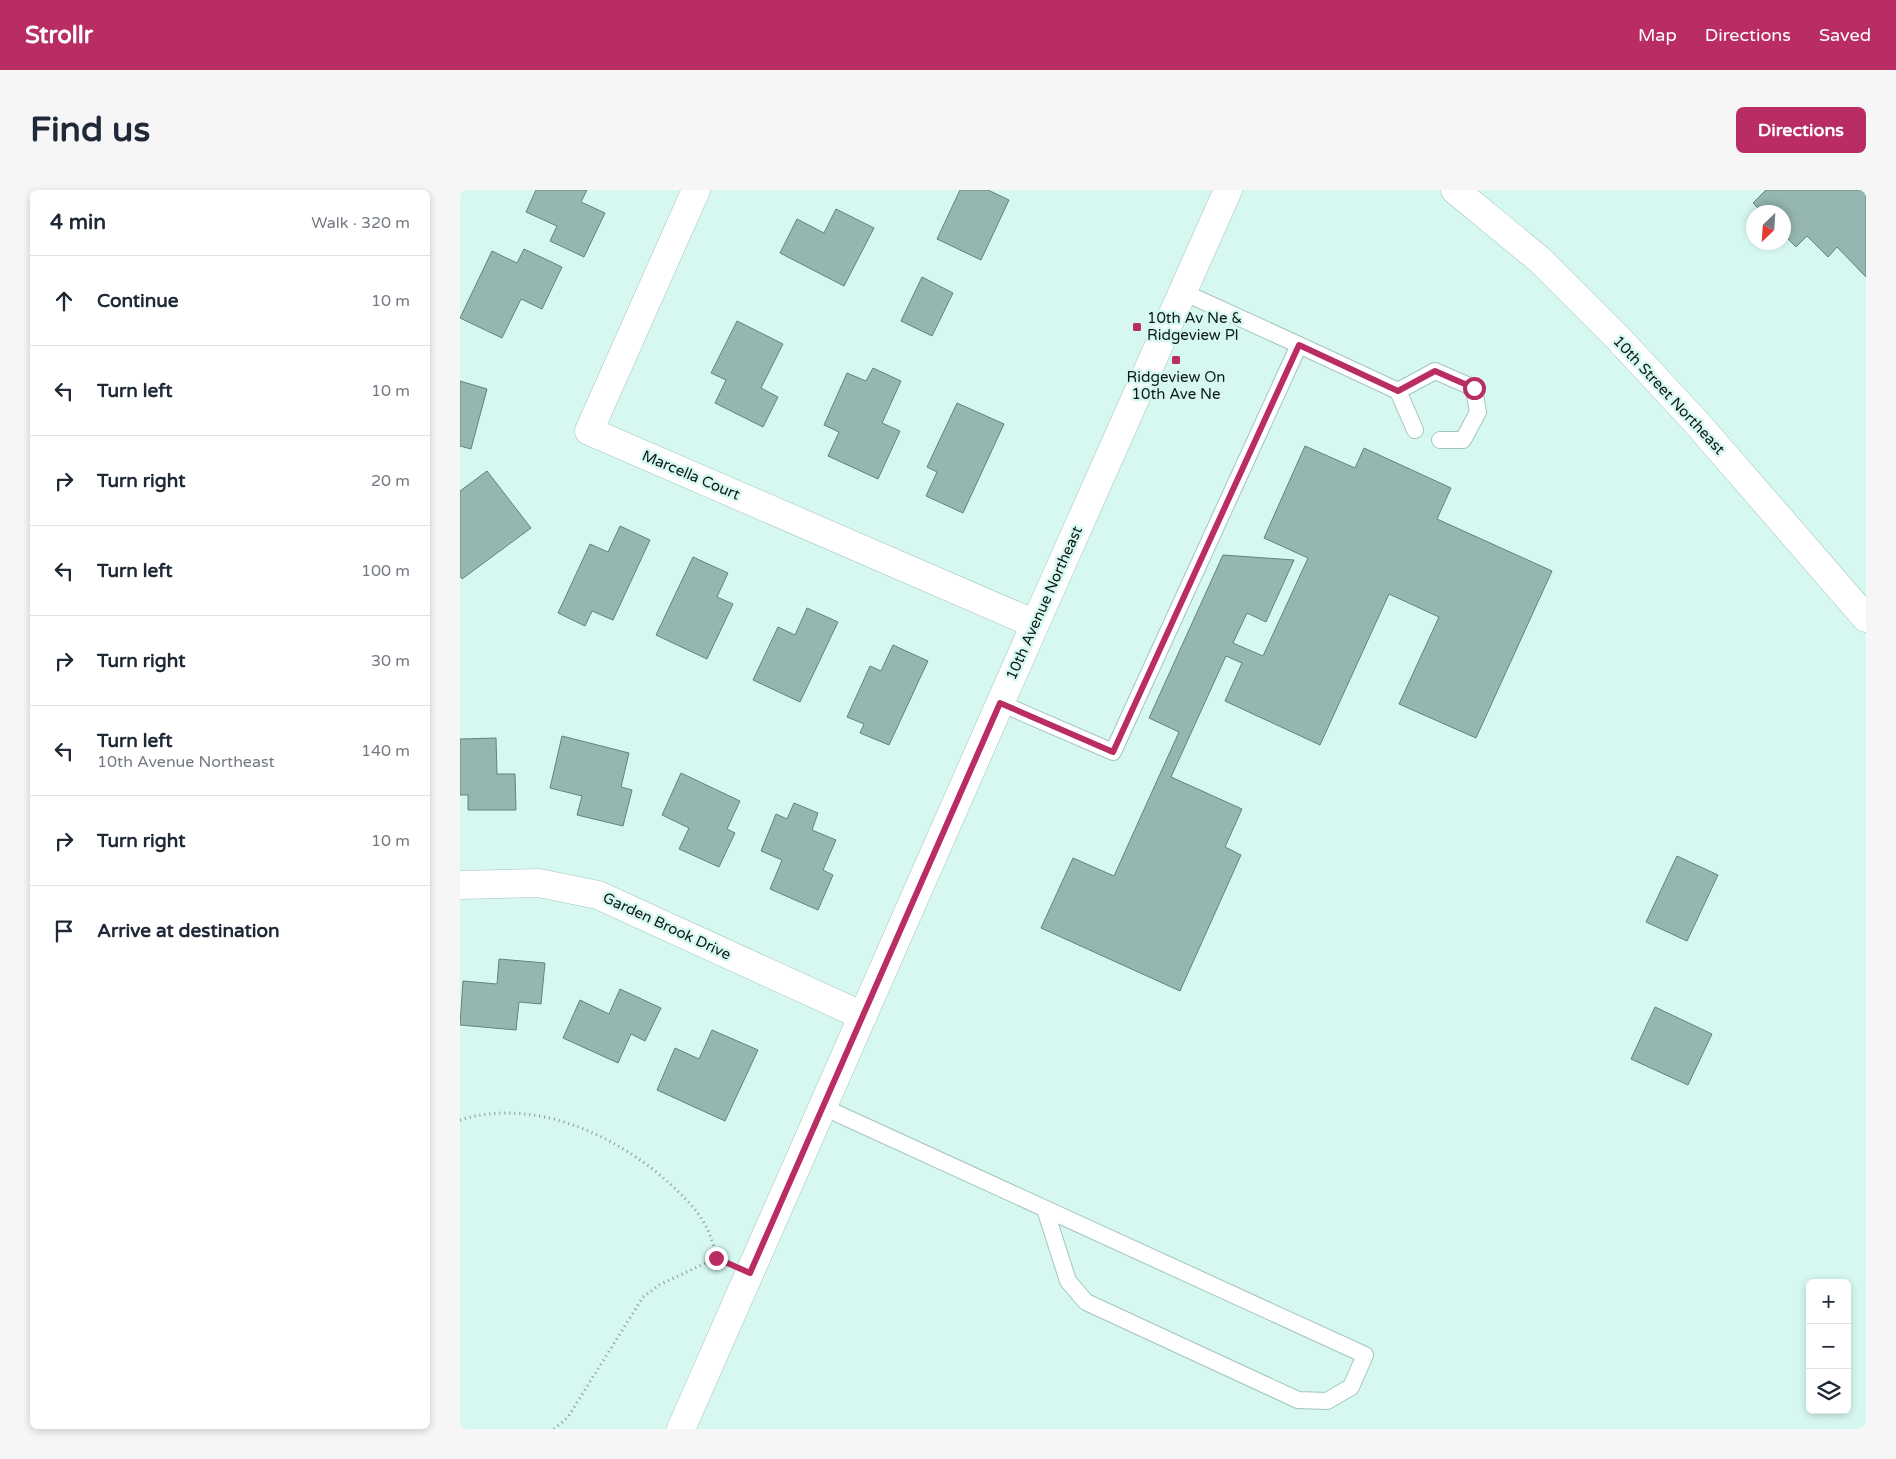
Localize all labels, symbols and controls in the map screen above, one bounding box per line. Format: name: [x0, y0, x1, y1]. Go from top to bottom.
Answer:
text: Strollr: [25, 21, 93, 50]
text: Map: [1638, 24, 1677, 46]
text: Directions: [1705, 24, 1791, 46]
text: Saved: [1819, 24, 1871, 46]
button: Directions: [1736, 107, 1866, 153]
text: Find us: [30, 109, 150, 151]
north arrow: [1746, 205, 1791, 250]
text: 4 min: [50, 210, 106, 235]
text: Walk · 320 m: [311, 213, 410, 233]
icon: ahead: [50, 287, 78, 315]
text: Continue: [97, 290, 179, 312]
text: 10 m: [371, 291, 410, 311]
place label: 10th Av Ne & Ridgeview Pl: [1147, 309, 1242, 344]
marker: 10th Av Ne & Ridgeview Pl: [1131, 321, 1143, 333]
street label: 10th Street Northeast: [1609, 332, 1729, 458]
marker: Ridgeview On 10th Ave Ne: [1170, 354, 1182, 366]
place label: Ridgeview On 10th Ave Ne: [1127, 368, 1225, 403]
icon: left: [50, 377, 78, 405]
route start: [1463, 377, 1486, 400]
text: Turn left: [97, 380, 173, 402]
text: 10 m: [371, 381, 410, 401]
street label: Marcella Court: [639, 446, 743, 504]
icon: right: [50, 467, 78, 495]
text: Turn right: [97, 470, 185, 492]
text: 20 m: [371, 471, 410, 491]
street label: 10th Avenue Northeast: [1002, 523, 1086, 683]
icon: left: [50, 557, 78, 585]
text: Turn left: [97, 560, 173, 582]
text: 100 m: [361, 561, 410, 581]
icon: right: [50, 647, 78, 675]
text: Turn right: [97, 650, 185, 672]
text: 30 m: [371, 651, 410, 671]
text: Turn left: [97, 730, 173, 752]
icon: left: [50, 737, 78, 765]
text: 140 m: [361, 741, 410, 761]
text: 10th Avenue Northeast: [97, 752, 275, 772]
icon: right: [50, 827, 78, 855]
text: Turn right: [97, 830, 185, 852]
text: 10 m: [371, 831, 410, 851]
street label: Garden Brook Drive: [600, 888, 734, 964]
icon: arrive: [50, 917, 78, 945]
text: Arrive at destination: [97, 920, 280, 942]
route end: [705, 1247, 728, 1270]
map controls: [1806, 1279, 1851, 1414]
button: +: [1806, 1279, 1851, 1324]
button: −: [1806, 1324, 1851, 1369]
button: layers: [1806, 1369, 1851, 1414]

